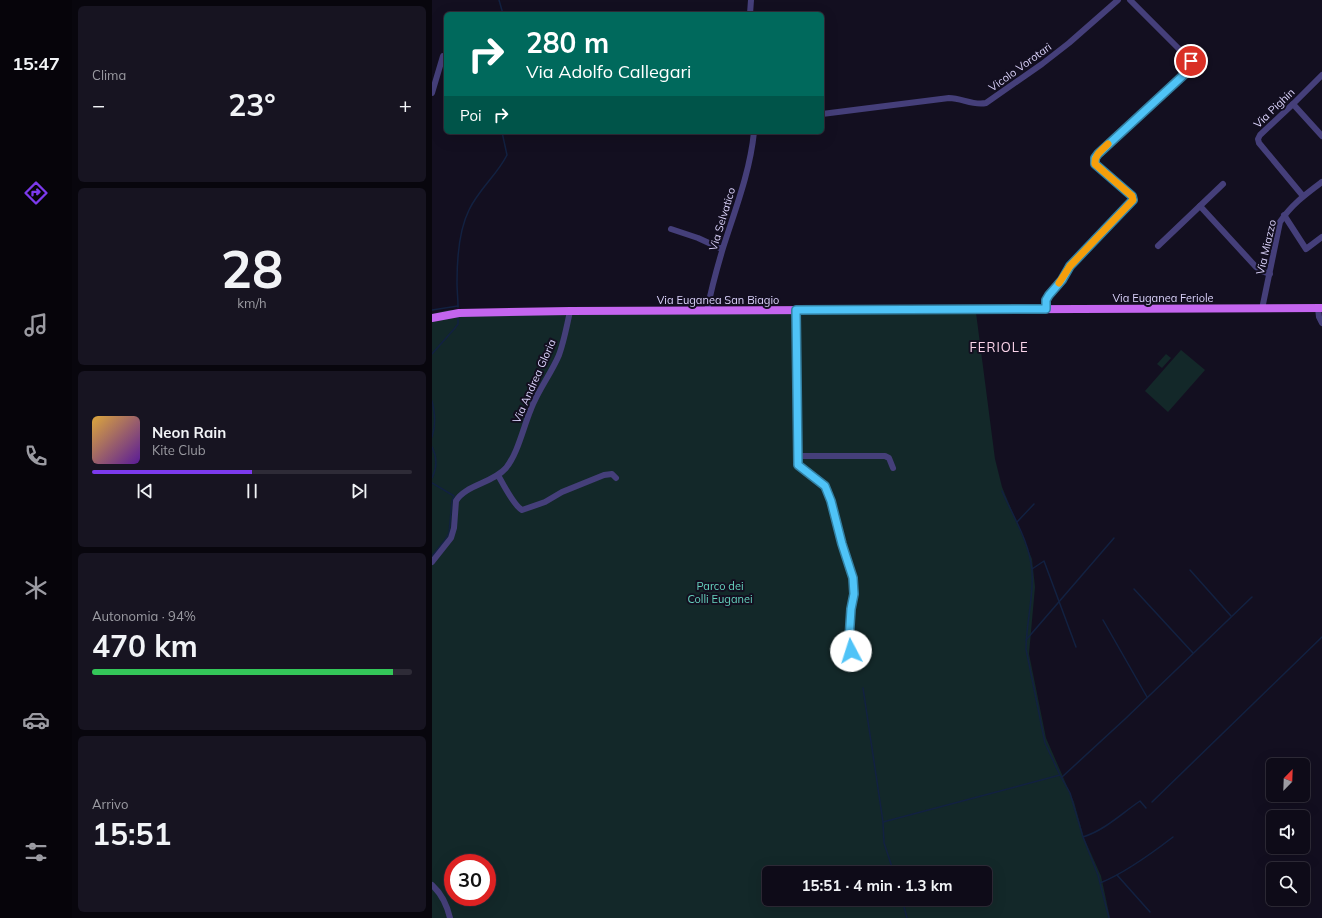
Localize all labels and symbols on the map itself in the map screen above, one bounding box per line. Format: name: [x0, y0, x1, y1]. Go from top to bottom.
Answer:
street label: Vicolo Vorotari: [986, 40, 1054, 94]
pin: [1174, 44, 1208, 78]
street label: Via Pighin: [1251, 85, 1297, 131]
street label: Via Selvatico: [706, 186, 738, 252]
street label: Via Miazzo: [1253, 218, 1279, 276]
street label: Via Euganea Feriole: [1112, 291, 1214, 305]
street label: Via Euganea San Biagio: [657, 293, 779, 307]
street label: Via Andrea Gloria: [509, 337, 559, 425]
district label: FERIOLE: [969, 339, 1029, 355]
park label: Parco dei Colli Euganei: [687, 579, 753, 606]
position arrow: [830, 630, 872, 672]
north arrow: [1266, 758, 1310, 802]
speed limit sign: 30: [444, 854, 496, 906]

